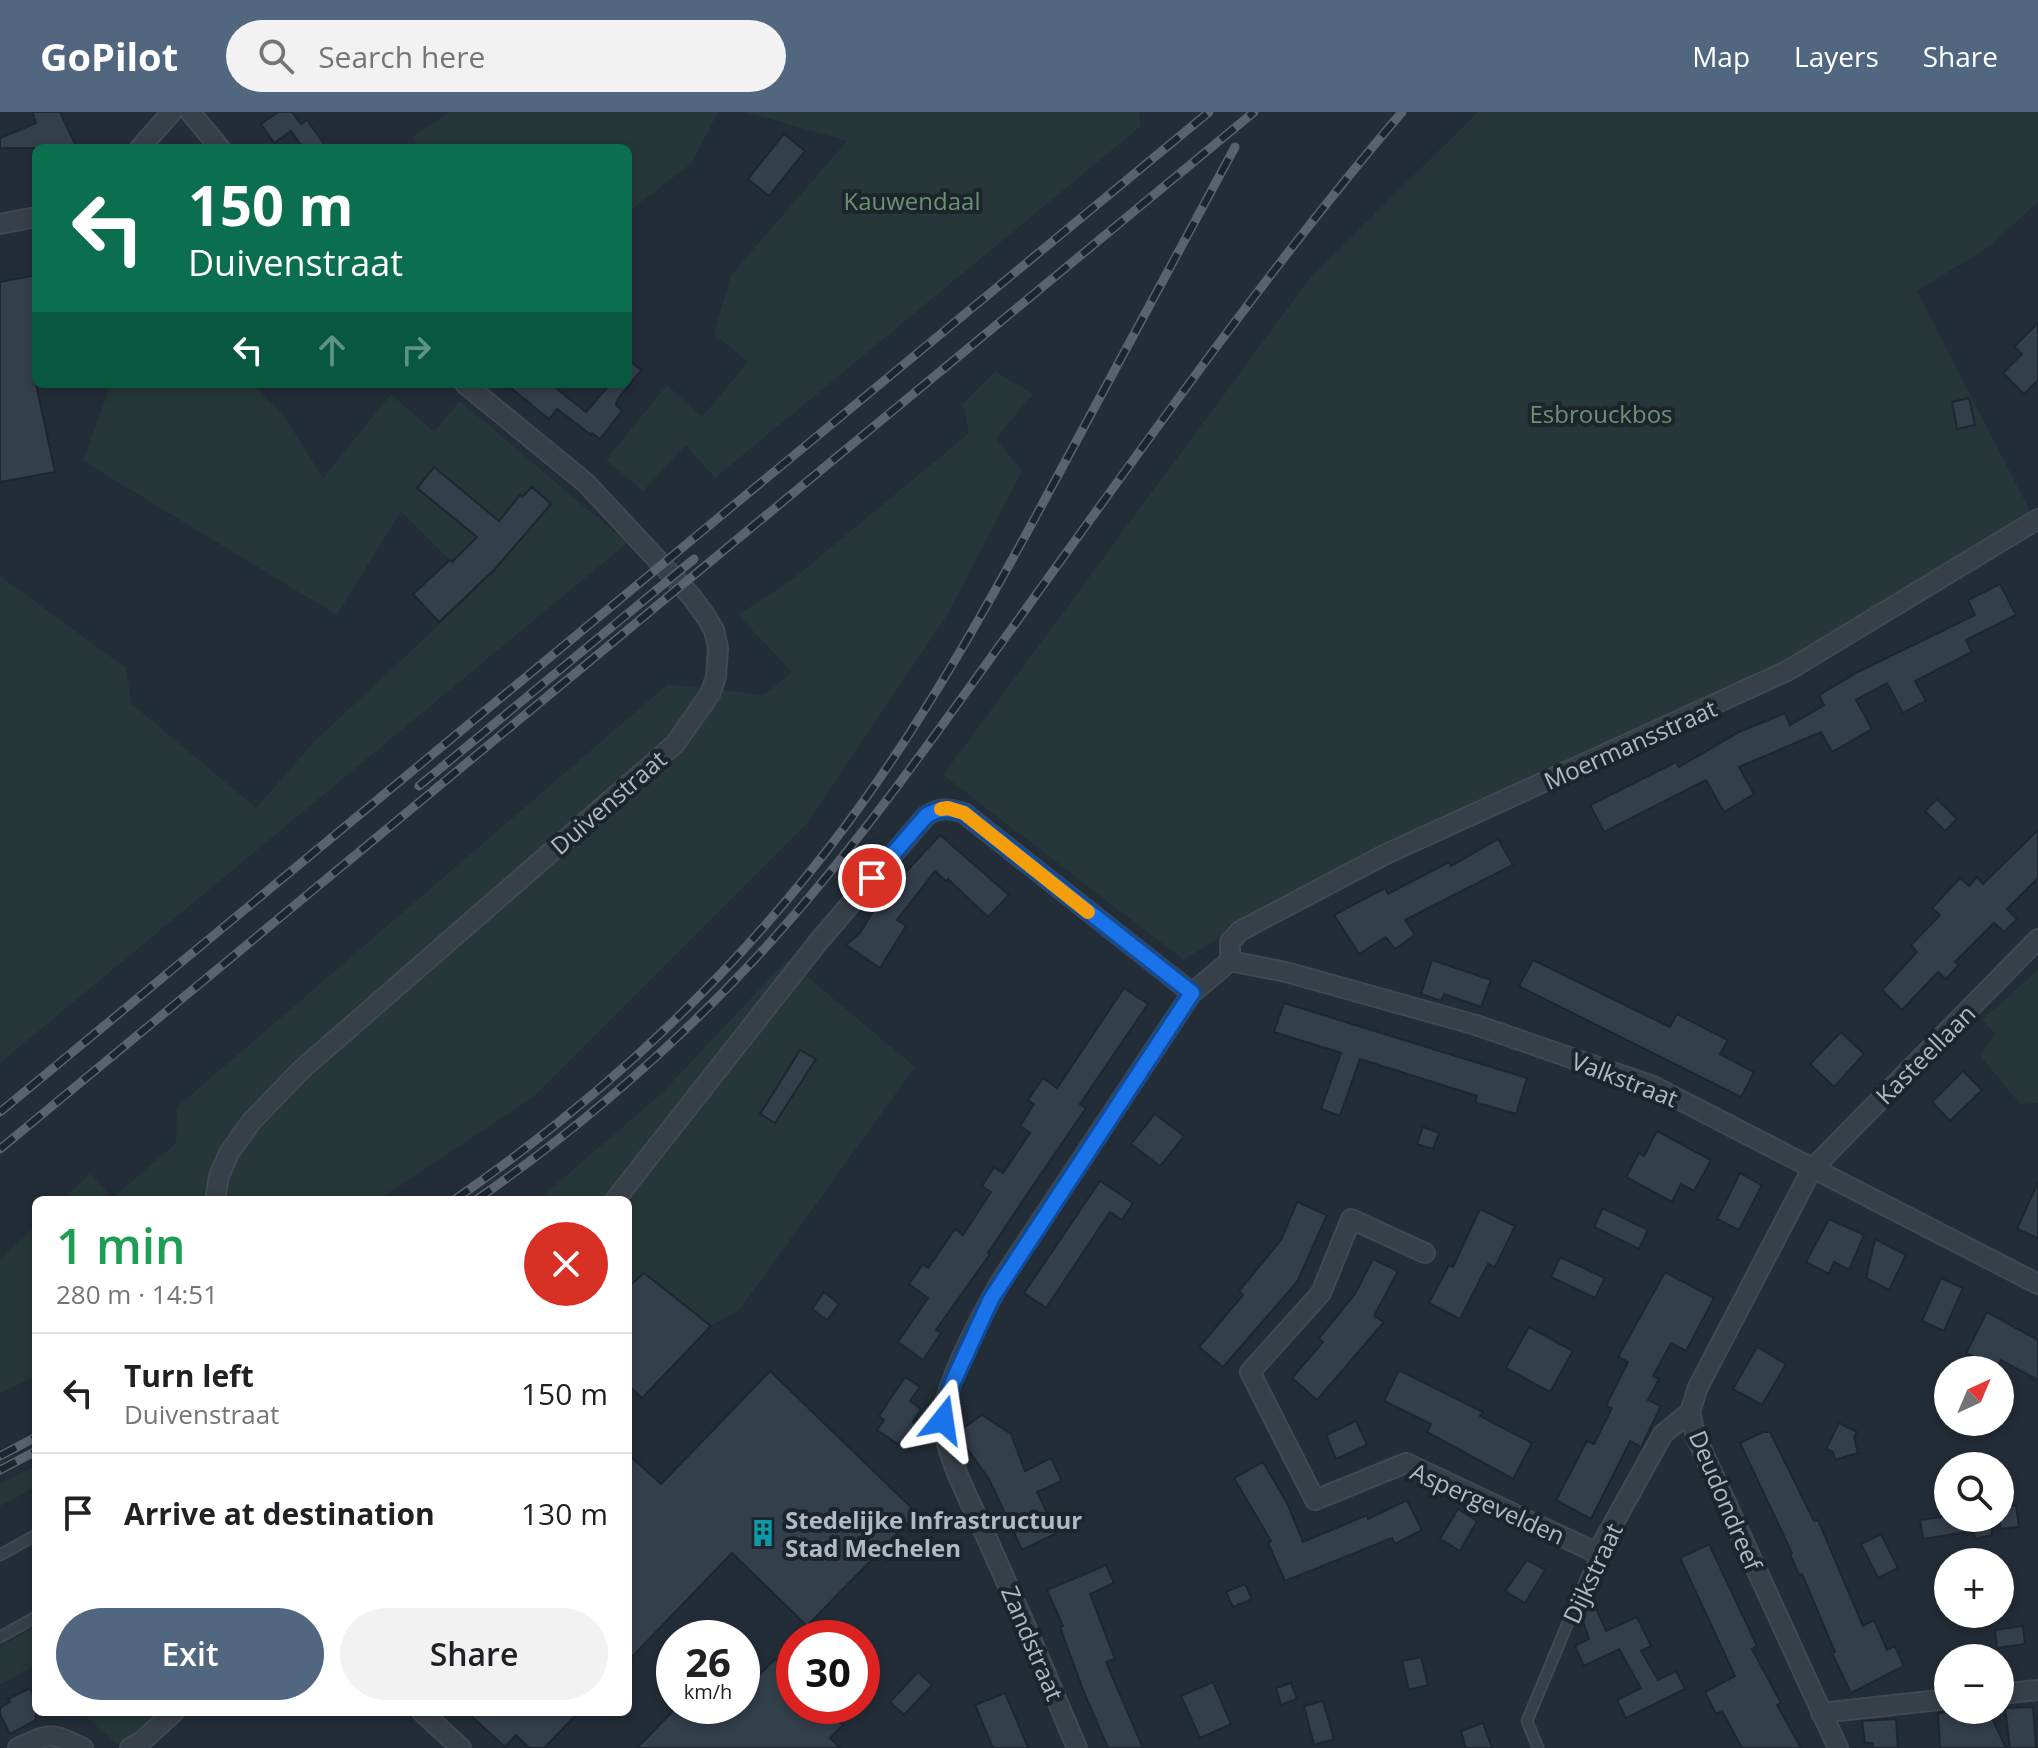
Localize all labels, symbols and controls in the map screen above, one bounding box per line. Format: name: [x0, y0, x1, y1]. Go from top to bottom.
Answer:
search box: [226, 20, 786, 92]
text: GoPilot: [40, 30, 178, 82]
icon: search: [254, 34, 298, 78]
text: Search here: [318, 36, 485, 77]
text: Map: [1692, 37, 1750, 75]
text: Layers: [1794, 37, 1879, 75]
text: Share: [1923, 37, 1998, 75]
text: 150 m: [188, 166, 354, 242]
icon: left: [56, 176, 160, 280]
park label: Kauwendaal: [844, 184, 980, 217]
text: Duivenstraat: [188, 238, 403, 287]
icon: left: [226, 328, 270, 372]
icon: ahead: [310, 328, 354, 372]
icon: right: [394, 328, 438, 372]
park label: Esbrouckbos: [1529, 397, 1673, 430]
street label: Moermansstraat: [1538, 691, 1722, 797]
street label: Duivenstraat: [543, 743, 673, 861]
pin: [838, 844, 906, 912]
icon: arrive: [850, 856, 894, 900]
street label: Kasteellaan: [1868, 997, 1982, 1111]
street label: Valkstraat: [1567, 1044, 1683, 1114]
text: 1 min: [56, 1213, 186, 1278]
button: close: [524, 1222, 608, 1306]
text: 280 m · 14:51: [56, 1276, 218, 1312]
text: Turn left: [124, 1355, 254, 1396]
north arrow: [1934, 1356, 2014, 1436]
map controls: [1934, 1356, 2014, 1724]
icon: left: [56, 1371, 100, 1415]
text: 150 m: [521, 1373, 608, 1414]
position arrow: [901, 1378, 985, 1462]
text: Duivenstraat: [124, 1396, 279, 1432]
street label: Deudondreef: [1682, 1425, 1771, 1577]
button: search: [1934, 1452, 2014, 1532]
street label: Aspergevelden: [1406, 1454, 1570, 1552]
icon: arrive: [56, 1491, 100, 1535]
text: Arrive at destination: [124, 1493, 435, 1534]
text: 130 m: [521, 1493, 608, 1534]
place label: Stedelijke Infrastructuur Stad Mechelen: [785, 1503, 1082, 1564]
street label: Dijkstraat: [1554, 1517, 1630, 1629]
building icon: Stedelijke Infrastructuur Stad Mechelen: [748, 1518, 778, 1548]
button: +: [1934, 1548, 2014, 1628]
street label: Zandstraat: [994, 1581, 1072, 1705]
button: Exit: [56, 1608, 324, 1700]
button: Share: [340, 1608, 608, 1700]
speed limit sign: 30: [776, 1620, 880, 1724]
text: 26: [685, 1634, 731, 1689]
button: −: [1934, 1644, 2014, 1724]
text: km/h: [684, 1678, 732, 1705]

